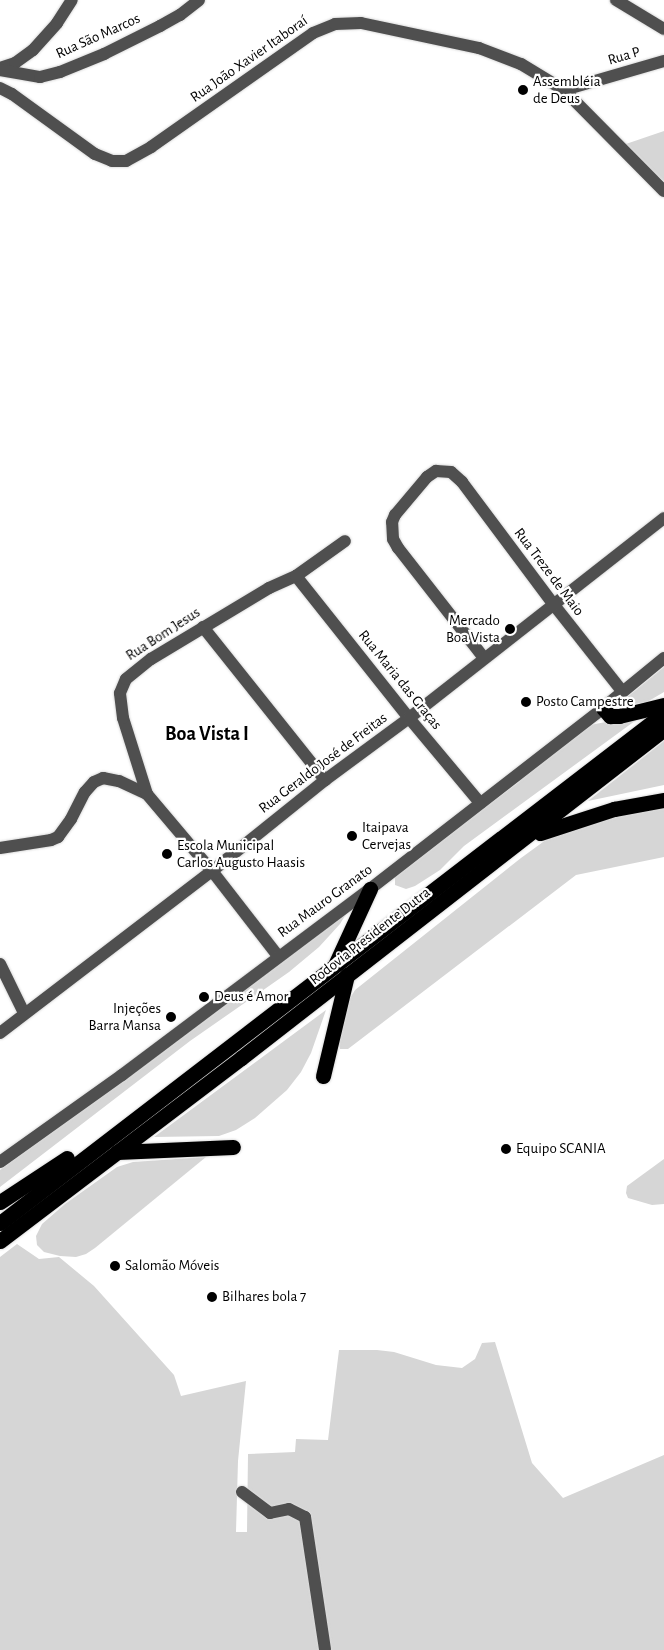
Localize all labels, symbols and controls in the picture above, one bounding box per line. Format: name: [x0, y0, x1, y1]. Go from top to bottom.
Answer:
street label: Rua São Marcos: [53, 9, 143, 63]
street label: Rua João Xavier Itaboraí: [187, 12, 311, 106]
street label: Rua P: [606, 43, 642, 69]
place label: Assembléia de Deus: [533, 72, 601, 107]
marker: Assembléia de Deus: [517, 84, 529, 96]
street label: Rua Treze de Maio: [510, 525, 588, 619]
street label: Rua Bom Jesus: [123, 603, 203, 665]
place label: Mercado Boa Vista: [446, 611, 500, 646]
marker: Mercado Boa Vista: [504, 623, 516, 635]
street label: Rua Maria das Graças: [354, 627, 446, 733]
place label: Posto Campestre: [536, 693, 634, 711]
marker: Posto Campestre: [520, 696, 532, 708]
street label: Rua Geraldo José de Freitas: [255, 709, 391, 817]
district label: Boa Vista I: [165, 722, 249, 746]
place label: Itaipava Cervejas: [362, 818, 411, 853]
marker: Itaipava Cervejas: [346, 830, 358, 842]
place label: Escola Municipal Carlos Augusto Haasis: [177, 836, 305, 871]
marker: Escola Municipal Carlos Augusto Haasis: [161, 848, 173, 860]
street label: Rua Mauro Granato: [274, 861, 376, 941]
street label: Rodovia Presidente Dutra: [306, 883, 434, 989]
place label: Deus é Amor: [214, 988, 288, 1006]
marker: Deus é Amor: [198, 991, 210, 1003]
place label: Injeções Barra Mansa: [89, 999, 161, 1034]
marker: Injeções Barra Mansa: [165, 1011, 177, 1023]
place label: Equipo SCANIA: [516, 1140, 606, 1158]
marker: Equipo SCANIA: [500, 1143, 512, 1155]
place label: Salomão Móveis: [125, 1257, 219, 1275]
marker: Salomão Móveis: [109, 1260, 121, 1272]
place label: Bilhares bola 7: [222, 1288, 306, 1306]
marker: Bilhares bola 7: [206, 1291, 218, 1303]

